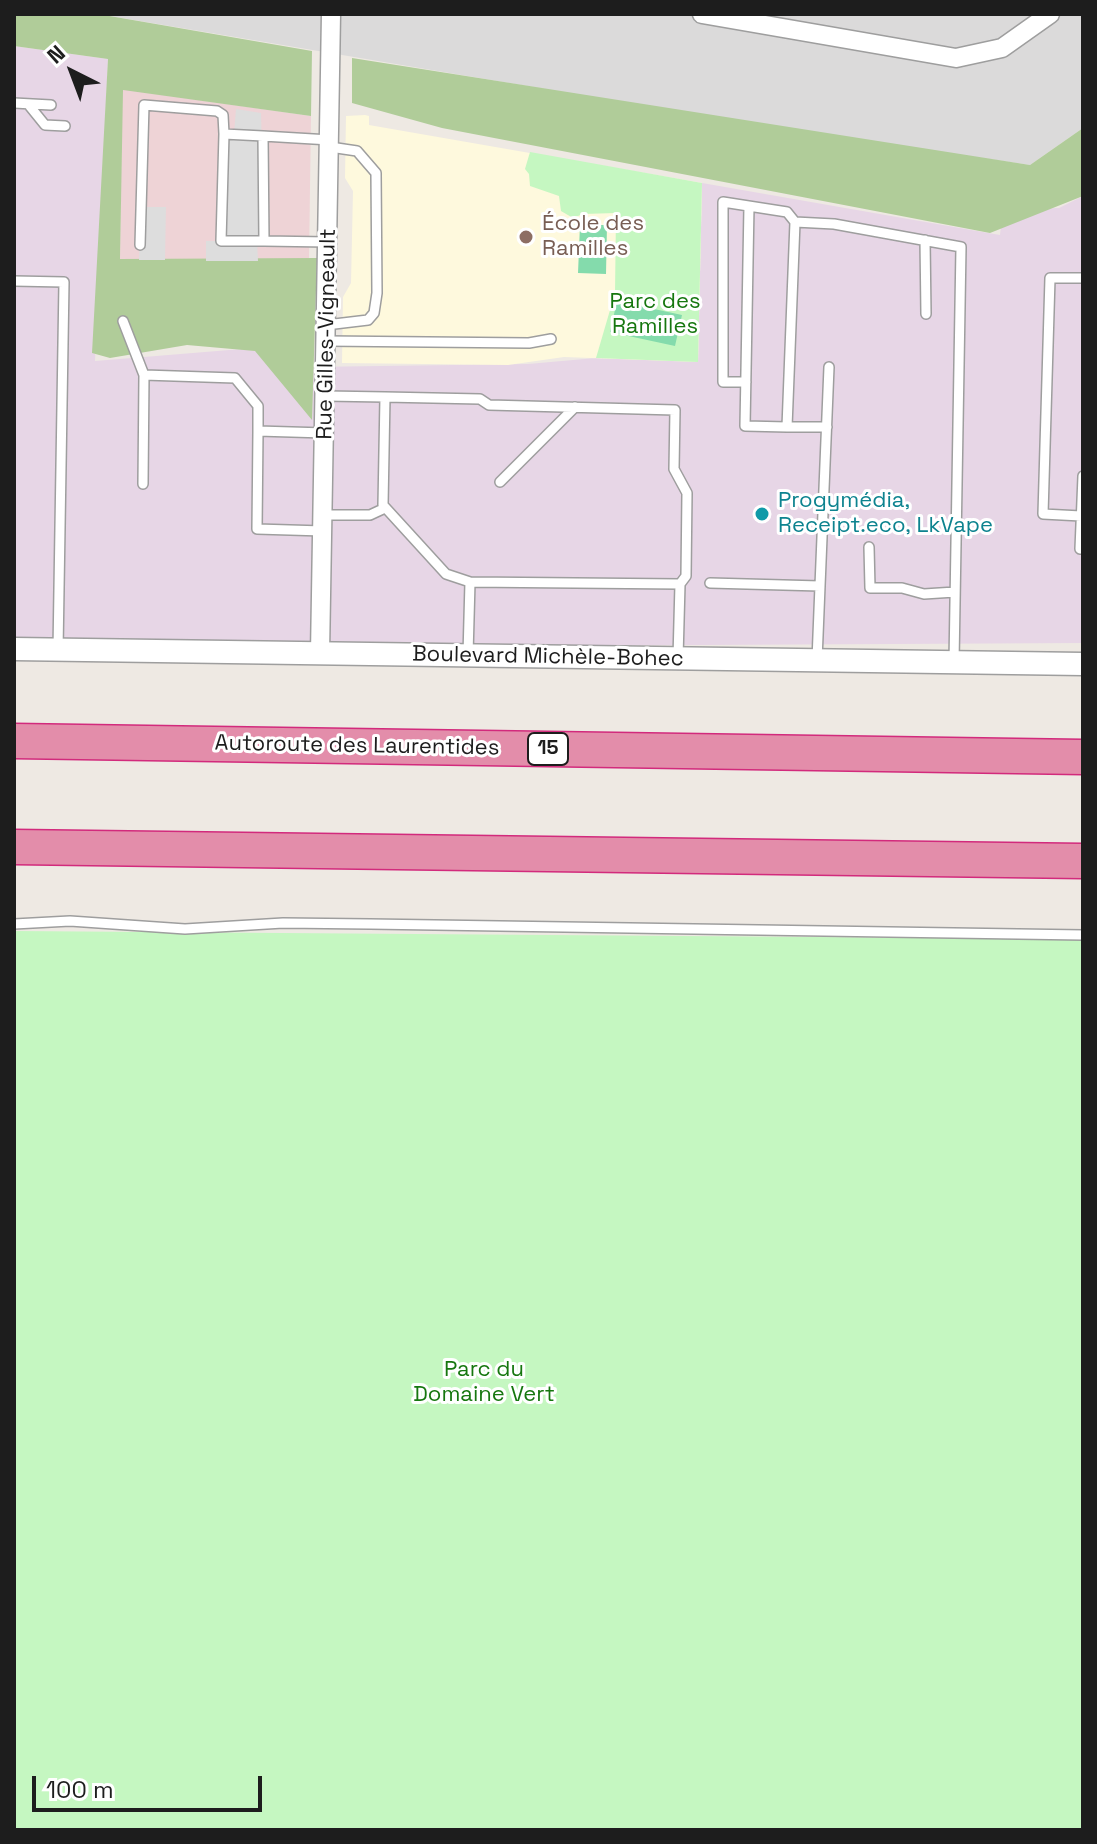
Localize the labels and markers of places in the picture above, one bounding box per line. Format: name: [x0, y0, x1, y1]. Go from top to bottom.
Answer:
place label: École des Ramilles: [542, 211, 644, 262]
marker: École des Ramilles: [517, 228, 535, 246]
place label: Progymédia, Receipt.eco, LkVape: [778, 488, 993, 540]
marker: Progymédia, Receipt.eco, LkVape: [753, 505, 771, 523]

